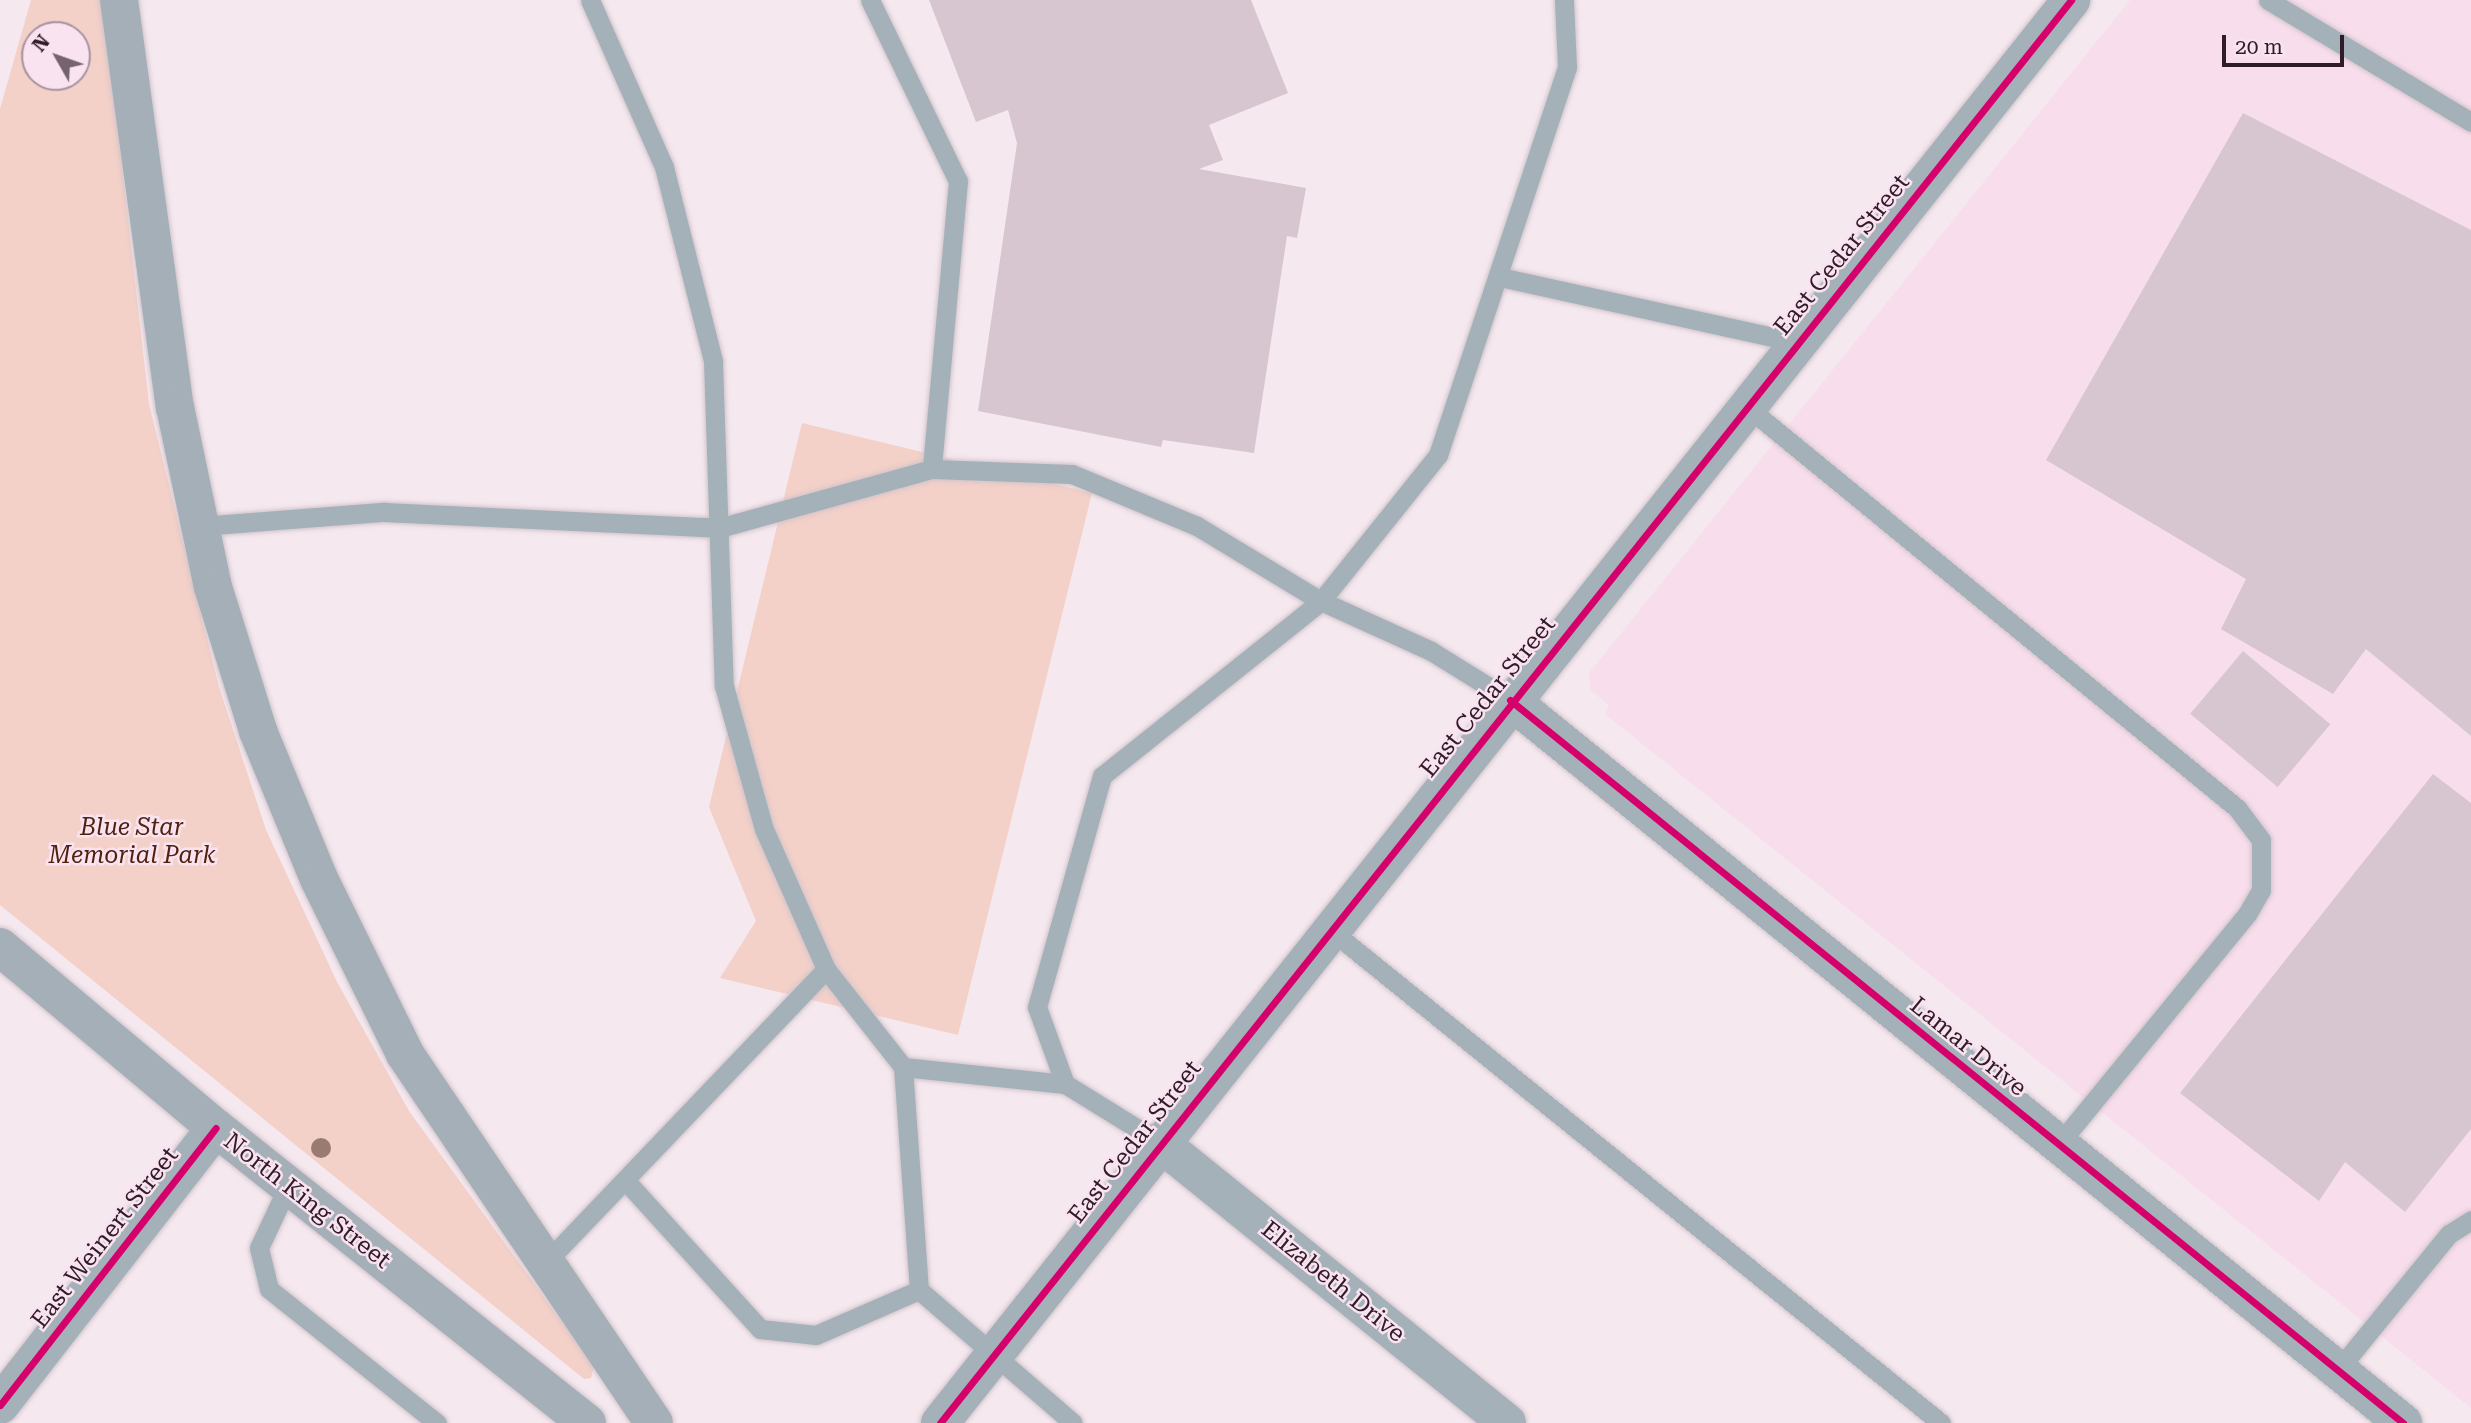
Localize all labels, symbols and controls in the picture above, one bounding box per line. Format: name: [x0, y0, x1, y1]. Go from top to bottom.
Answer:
north arrow: [21, 21, 91, 91]
scale bar: [2226, 21, 2348, 65]
text: N: [28, 30, 55, 56]
text: 20 m: [2235, 35, 2283, 59]
street label: East Cedar Street: [1768, 169, 1916, 341]
street label: East Cedar Street: [1414, 611, 1562, 783]
park label: Blue Star Memorial Park: [49, 814, 215, 870]
street label: Lamar Drive: [1904, 991, 2032, 1103]
street label: East Cedar Street: [1062, 1055, 1208, 1229]
street label: North King Street: [218, 1127, 396, 1275]
street label: East Weinert Street: [25, 1142, 185, 1334]
street label: Elizabeth Drive: [1255, 1215, 1411, 1349]

